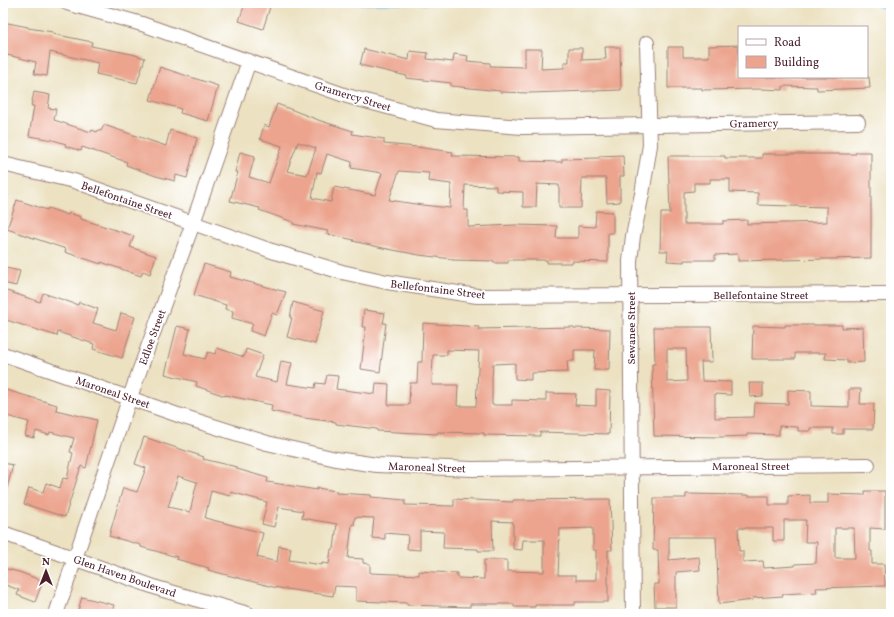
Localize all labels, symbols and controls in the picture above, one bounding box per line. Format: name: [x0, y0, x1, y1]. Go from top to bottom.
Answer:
legend: [738, 26, 868, 78]
text: Road: [774, 35, 801, 51]
text: Building: [774, 55, 819, 71]
street label: Gramercy Street: [312, 79, 393, 116]
street label: Gramercy: [730, 117, 778, 132]
street label: Bellefontaine Street: [79, 179, 174, 224]
street label: Bellefontaine Street: [390, 277, 486, 304]
street label: Bellefontaine Street: [713, 289, 809, 304]
street label: Sewanee Street: [625, 291, 640, 365]
street label: Edloe Street: [136, 307, 170, 367]
street label: Maroneal Street: [73, 374, 152, 413]
street label: Maroneal Street: [388, 460, 466, 477]
street label: Maroneal Street: [712, 460, 790, 475]
north arrow: [26, 551, 66, 591]
street label: Glen Haven Boulevard: [71, 553, 178, 602]
text: N: [42, 555, 50, 570]

